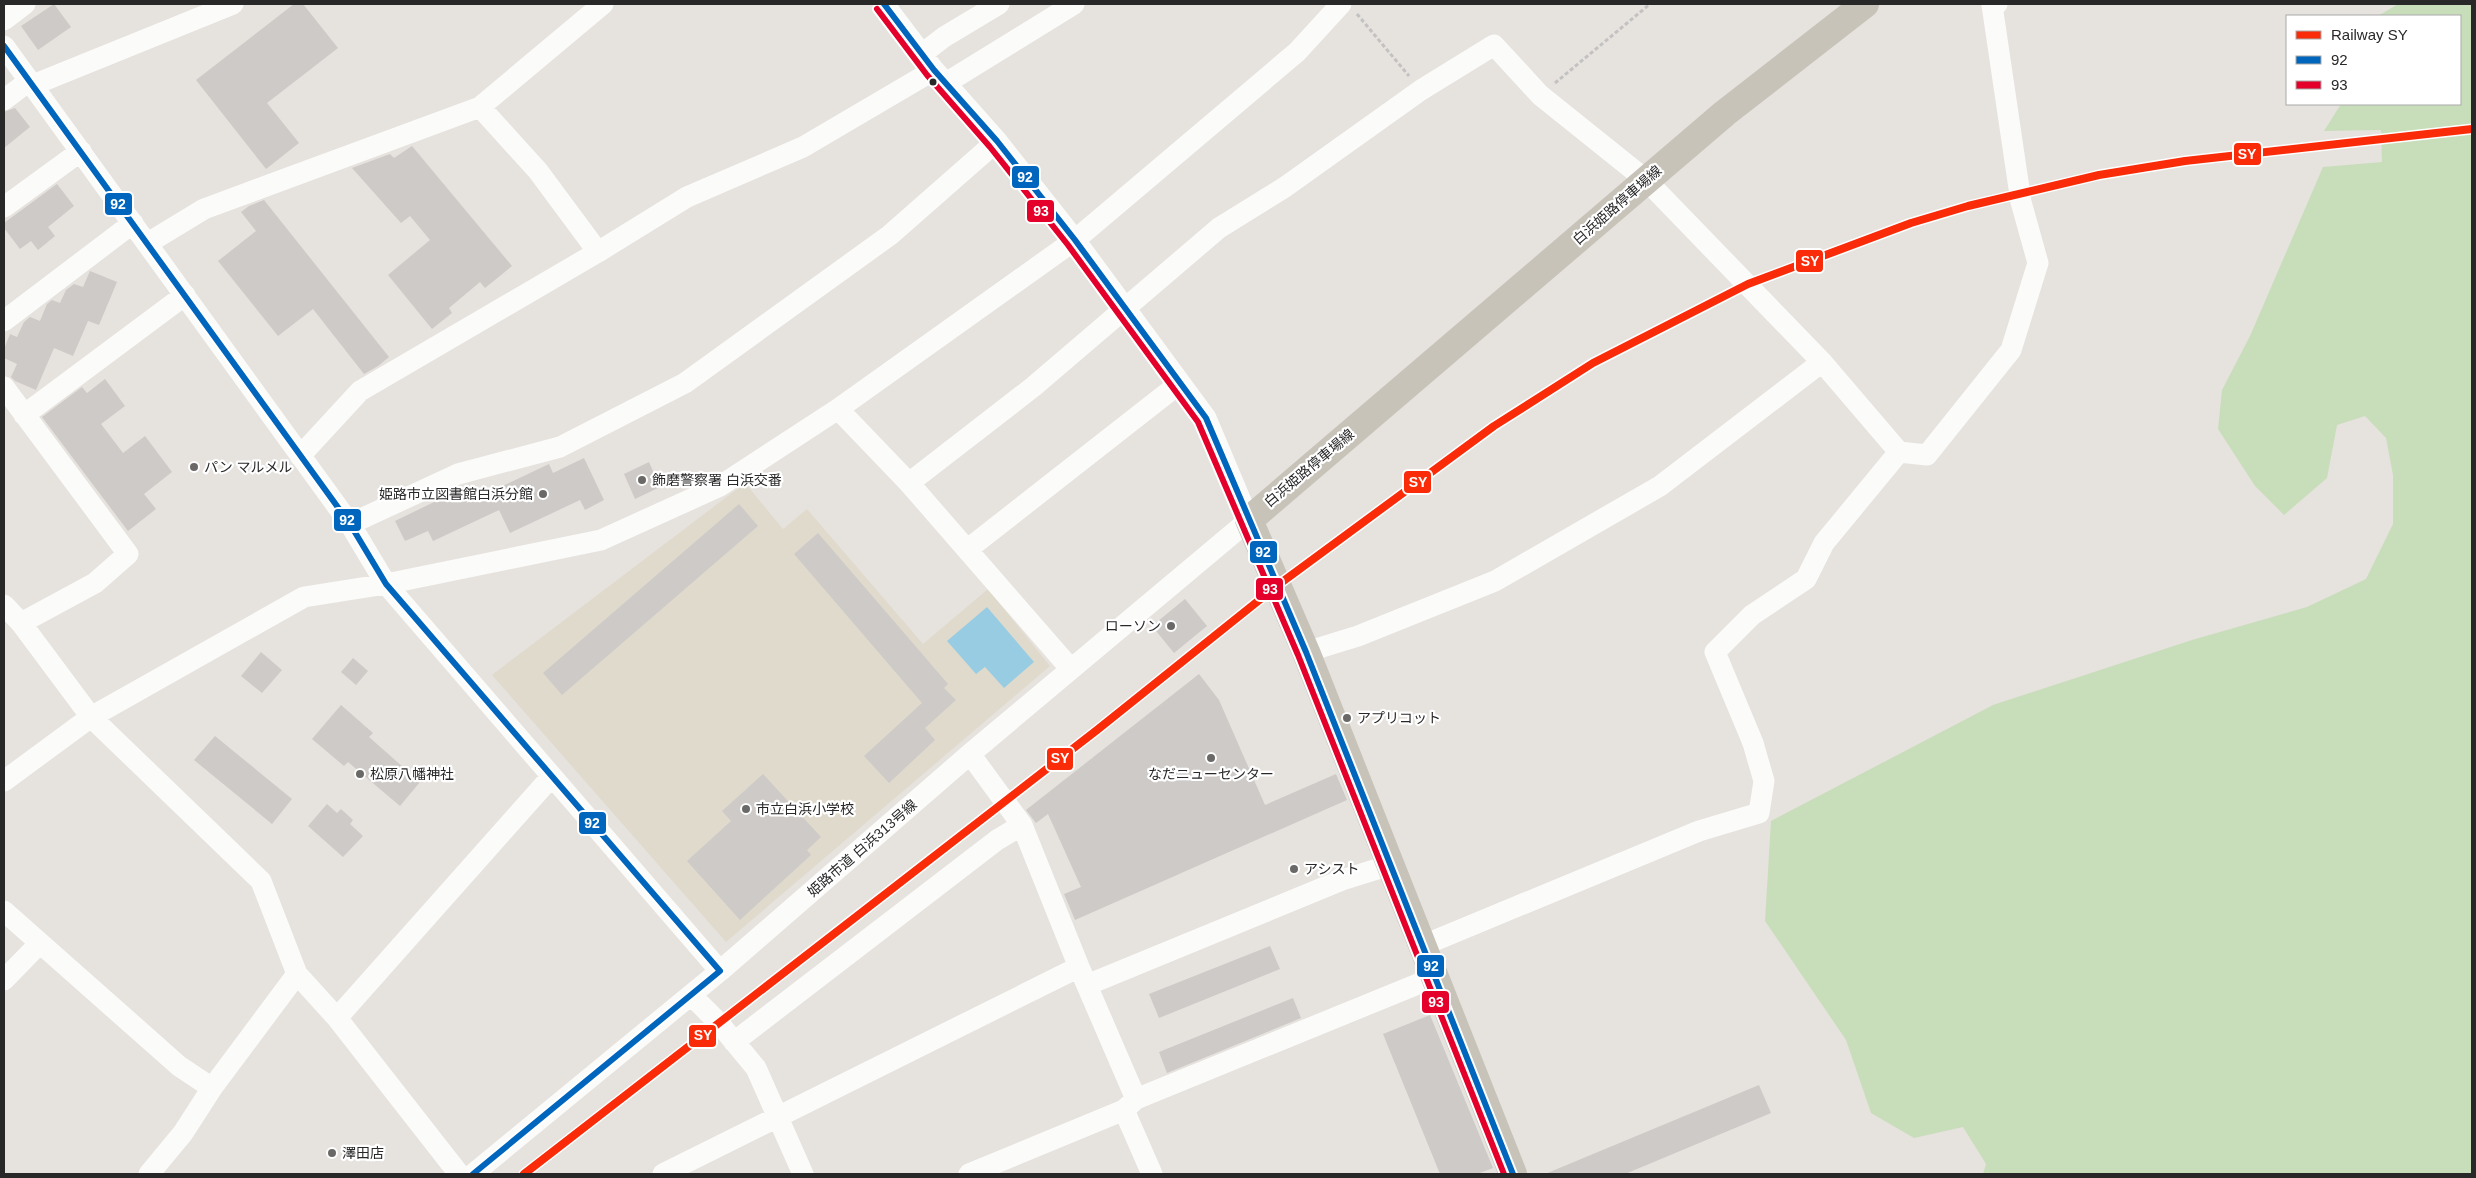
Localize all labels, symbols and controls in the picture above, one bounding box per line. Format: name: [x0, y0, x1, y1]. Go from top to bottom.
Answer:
legend: [2286, 15, 2461, 105]
text: Railway SY: [2331, 26, 2408, 43]
text: 92: [2331, 51, 2348, 68]
text: 93: [2331, 76, 2348, 93]
unlabelled marker: [928, 77, 938, 87]
line badge: SY: [2233, 142, 2262, 166]
text: SY: [2238, 146, 2257, 162]
street label: 白浜姫路停車場線: [1569, 162, 1665, 248]
line badge: 92: [1011, 165, 1040, 189]
text: 92: [1017, 169, 1033, 185]
line badge: 92: [104, 192, 133, 216]
text: 92: [110, 196, 126, 212]
line badge: 93: [1026, 199, 1055, 223]
text: 93: [1033, 203, 1049, 219]
line badge: SY: [1795, 249, 1824, 273]
text: SY: [1801, 253, 1820, 269]
street label: 白浜姫路停車場線: [1261, 426, 1357, 510]
place label: パン マルメル: [204, 459, 293, 475]
marker: パン マルメル: [188, 461, 200, 473]
line badge: SY: [1403, 470, 1432, 494]
place label: 飾磨警察署 白浜交番: [652, 472, 782, 488]
marker: 飾磨警察署 白浜交番: [636, 474, 648, 486]
text: SY: [1409, 474, 1428, 490]
place label: 姫路市立図書館白浜分館: [379, 486, 533, 502]
marker: 姫路市立図書館白浜分館: [537, 488, 549, 500]
line badge: 92: [333, 508, 362, 532]
text: 92: [339, 512, 355, 528]
line badge: 92: [1249, 540, 1278, 564]
text: 92: [1255, 544, 1271, 560]
line badge: 93: [1255, 577, 1284, 601]
text: 93: [1262, 581, 1278, 597]
place label: ローソン: [1105, 618, 1161, 634]
marker: ローソン: [1165, 620, 1177, 632]
place label: アプリコット: [1357, 710, 1441, 726]
marker: アプリコット: [1341, 712, 1353, 724]
line badge: SY: [1046, 747, 1074, 771]
text: SY: [1051, 750, 1070, 766]
marker: なだニューセンター: [1205, 752, 1217, 764]
place label: 松原八幡神社: [370, 766, 454, 782]
place label: なだニューセンター: [1148, 766, 1274, 782]
marker: 松原八幡神社: [354, 768, 366, 780]
street label: 姫路市道 白浜313号線: [804, 796, 920, 900]
place label: 市立白浜小学校: [756, 801, 854, 817]
marker: 市立白浜小学校: [740, 803, 752, 815]
line badge: 92: [578, 811, 607, 835]
text: 92: [584, 815, 600, 831]
place label: アシスト: [1304, 861, 1359, 877]
marker: アシスト: [1288, 863, 1300, 875]
line badge: 92: [1416, 954, 1445, 978]
text: 92: [1423, 958, 1439, 974]
line badge: 93: [1421, 990, 1450, 1014]
text: 93: [1428, 994, 1444, 1010]
line badge: SY: [688, 1024, 717, 1048]
text: SY: [694, 1027, 713, 1043]
place label: 澤田店: [342, 1145, 384, 1161]
marker: 澤田店: [326, 1147, 338, 1159]

